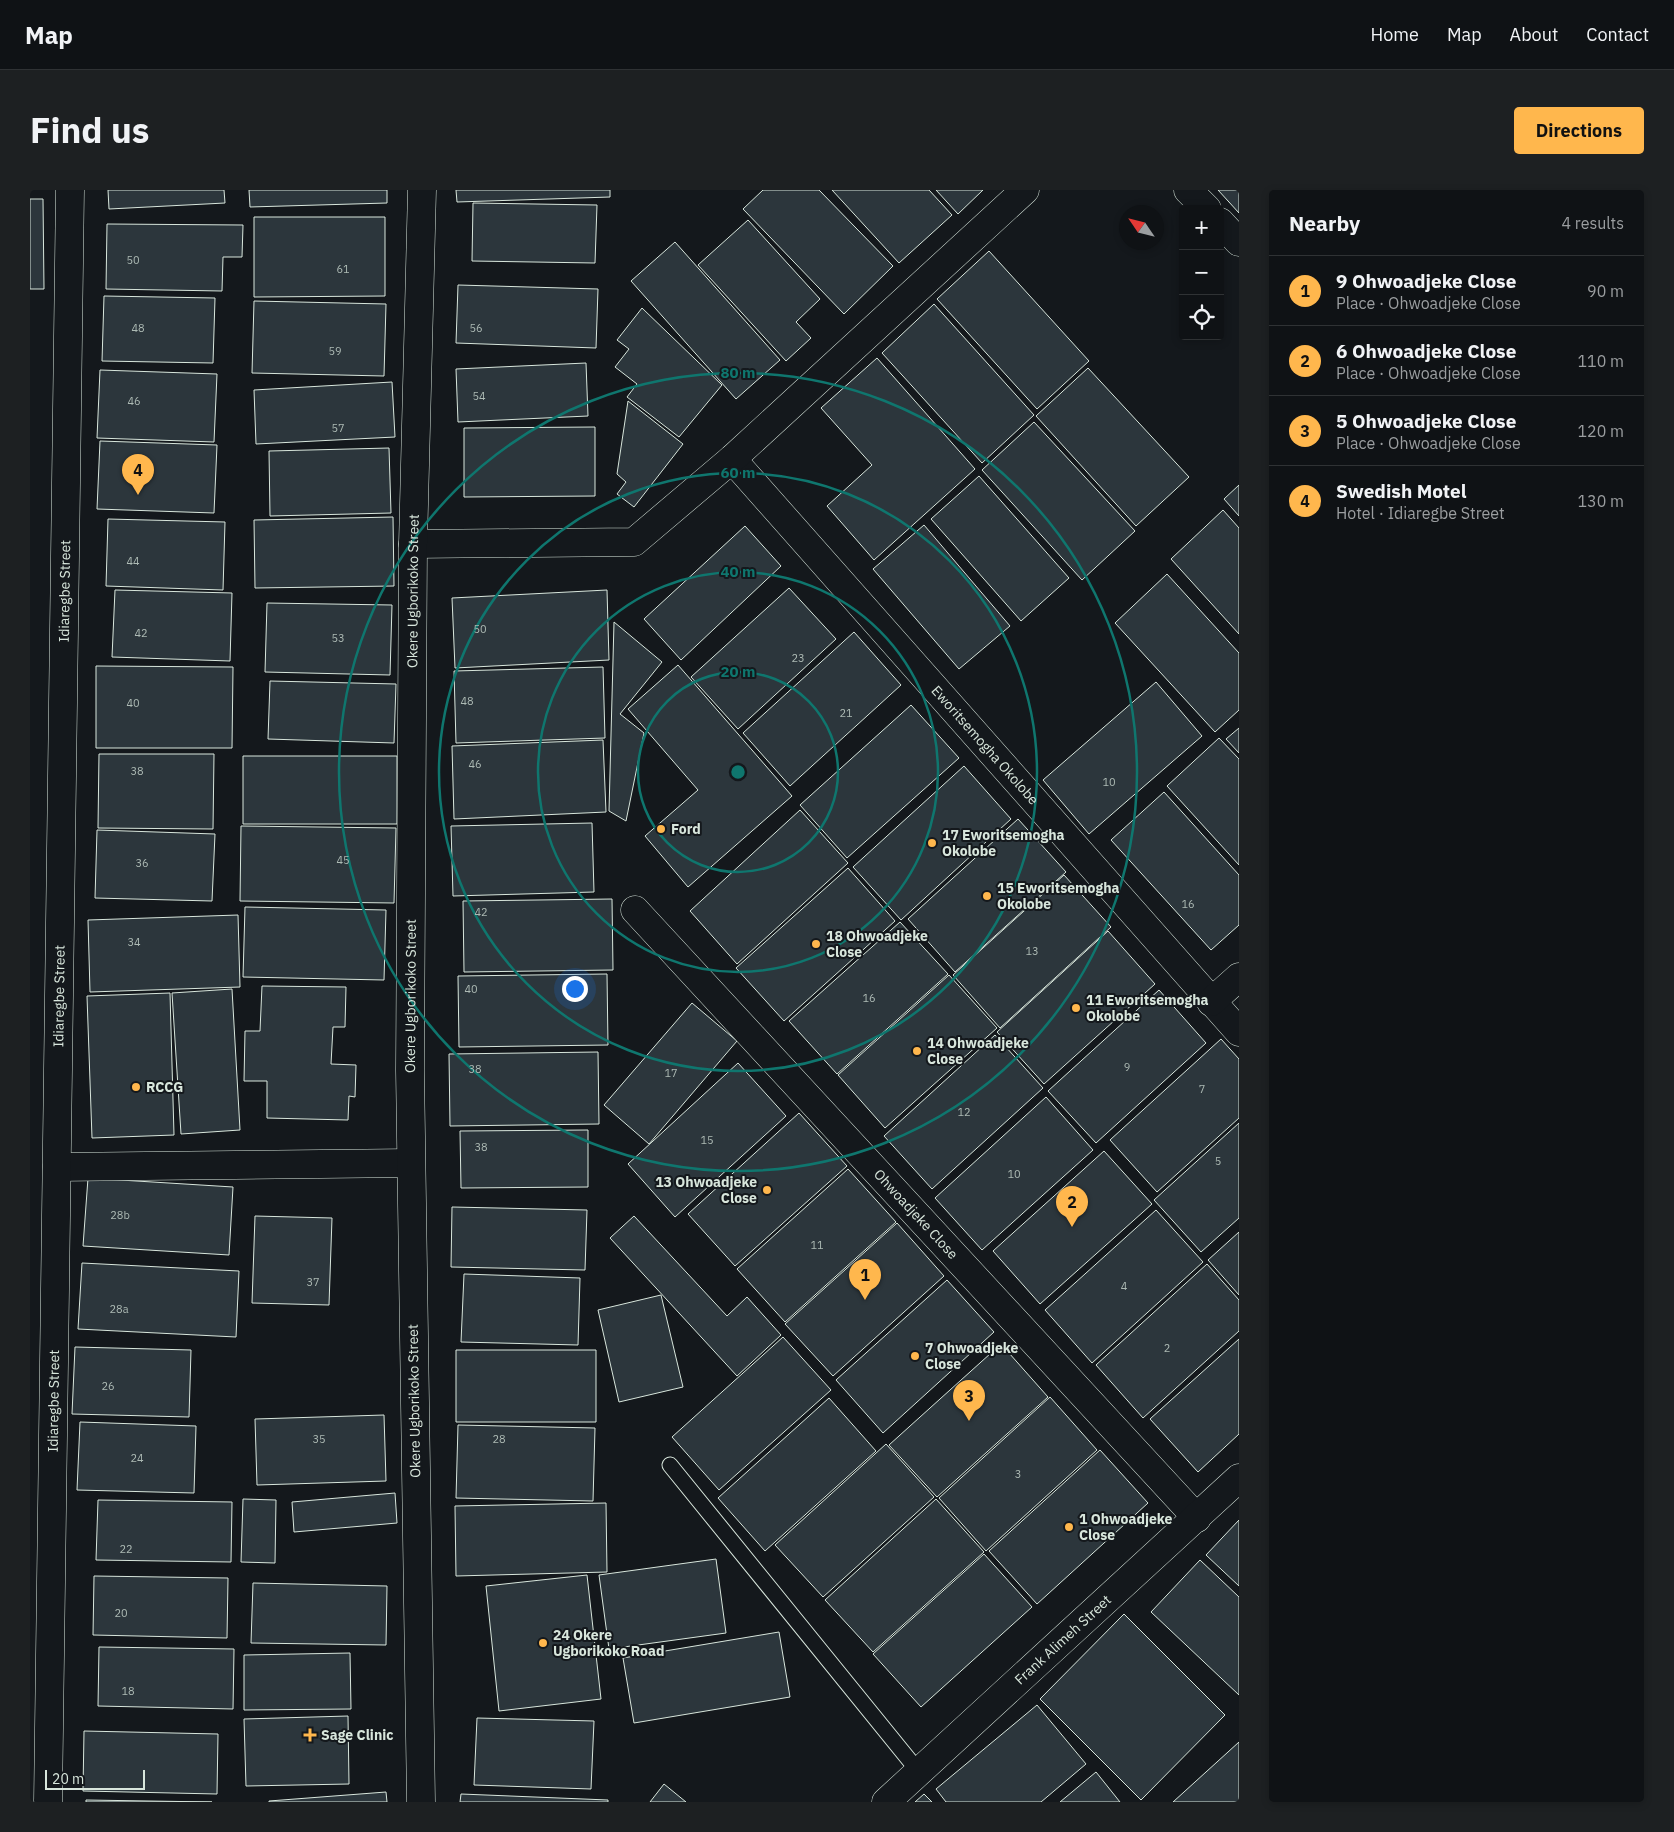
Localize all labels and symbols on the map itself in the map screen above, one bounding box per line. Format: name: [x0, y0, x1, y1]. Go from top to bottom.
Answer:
north arrow: [1119, 205, 1164, 250]
house number: 50: [126, 253, 140, 267]
house number: 61: [336, 262, 350, 276]
house number: 48: [131, 321, 145, 335]
house number: 56: [469, 321, 483, 335]
house number: 59: [328, 344, 342, 358]
text: 80 m: [721, 363, 755, 382]
house number: 54: [472, 389, 486, 403]
house number: 46: [127, 394, 141, 408]
house number: 57: [331, 421, 345, 435]
pin: 4: [122, 454, 154, 495]
text: 60 m: [721, 463, 755, 482]
street label: Okere Ugborikoko Street: [403, 514, 423, 668]
street label: Idiaregbe Street: [55, 540, 74, 642]
house number: 44: [126, 554, 140, 568]
text: 40 m: [721, 562, 755, 581]
house number: 50: [473, 622, 487, 636]
house number: 42: [134, 626, 148, 640]
house number: 53: [331, 631, 345, 645]
house number: 23: [791, 651, 805, 665]
text: 20 m: [721, 662, 755, 681]
street label: Eworitsemogha Okolobe: [928, 682, 1043, 809]
house number: 48: [460, 694, 474, 708]
house number: 40: [126, 696, 140, 710]
house number: 21: [839, 706, 853, 720]
house number: 46: [468, 757, 482, 771]
centre of rings: [729, 763, 747, 781]
house number: 38: [130, 764, 144, 778]
house number: 10: [1102, 775, 1116, 789]
place label: Ford: [671, 820, 701, 838]
marker: Ford: [655, 823, 667, 835]
place label: 17 Eworitsemogha Okolobe: [942, 826, 1065, 860]
marker: 17 Eworitsemogha Okolobe: [926, 837, 938, 849]
house number: 45: [336, 853, 350, 867]
house number: 36: [135, 856, 149, 870]
place label: 15 Eworitsemogha Okolobe: [997, 879, 1120, 913]
marker: 15 Eworitsemogha Okolobe: [981, 890, 993, 902]
house number: 16: [1181, 897, 1195, 911]
house number: 42: [474, 905, 488, 919]
street label: Okere Ugborikoko Street: [401, 919, 420, 1073]
place label: 18 Ohwoadjeke Close: [826, 927, 928, 961]
house number: 34: [127, 935, 141, 949]
marker: 18 Ohwoadjeke Close: [810, 938, 822, 950]
house number: 13: [1025, 944, 1039, 958]
street label: Idiaregbe Street: [49, 945, 69, 1047]
your location: [562, 976, 588, 1002]
house number: 40: [464, 982, 478, 996]
house number: 16: [862, 991, 876, 1005]
place label: 11 Eworitsemogha Okolobe: [1086, 991, 1209, 1025]
marker: 11 Eworitsemogha Okolobe: [1070, 1002, 1082, 1014]
place label: 14 Ohwoadjeke Close: [927, 1034, 1029, 1068]
marker: 14 Ohwoadjeke Close: [911, 1045, 923, 1057]
house number: 9: [1124, 1060, 1130, 1074]
house number: 38: [468, 1062, 482, 1076]
house number: 17: [664, 1066, 678, 1080]
place label: RCCG: [146, 1078, 183, 1096]
marker: RCCG: [130, 1081, 142, 1093]
house number: 7: [1199, 1082, 1205, 1096]
house number: 12: [957, 1105, 971, 1119]
house number: 15: [700, 1133, 714, 1147]
house number: 38: [474, 1140, 488, 1154]
house number: 5: [1215, 1154, 1221, 1168]
street label: Ohwoadjeke Close: [870, 1165, 962, 1263]
house number: 10: [1007, 1167, 1021, 1181]
place label: 13 Ohwoadjeke Close: [655, 1173, 757, 1207]
marker: 13 Ohwoadjeke Close: [761, 1184, 773, 1196]
pin: 2: [1056, 1186, 1088, 1227]
house number: 28b: [110, 1208, 130, 1222]
house number: 11: [810, 1238, 824, 1252]
pin: 1: [849, 1259, 881, 1300]
house number: 37: [306, 1275, 320, 1289]
house number: 4: [1121, 1279, 1128, 1293]
house number: 28a: [109, 1302, 129, 1316]
street label: Okere Ugborikoko Street: [404, 1324, 424, 1478]
place label: 7 Ohwoadjeke Close: [925, 1339, 1019, 1373]
house number: 2: [1164, 1341, 1170, 1355]
street label: Idiaregbe Street: [44, 1350, 63, 1452]
marker: 7 Ohwoadjeke Close: [909, 1350, 921, 1362]
house number: 26: [101, 1379, 115, 1393]
pin: 3: [953, 1380, 985, 1421]
house number: 35: [312, 1432, 326, 1446]
house number: 28: [492, 1432, 506, 1446]
house number: 24: [130, 1451, 144, 1465]
house number: 3: [1015, 1467, 1021, 1481]
place label: 1 Ohwoadjeke Close: [1079, 1510, 1173, 1544]
marker: 1 Ohwoadjeke Close: [1063, 1521, 1075, 1533]
house number: 22: [119, 1542, 133, 1556]
street label: Frank Alimeh Street: [1011, 1591, 1115, 1689]
house number: 20: [114, 1606, 128, 1620]
place label: 24 Okere Ugborikoko Road: [553, 1626, 664, 1660]
marker: 24 Okere Ugborikoko Road: [537, 1637, 549, 1649]
house number: 18: [121, 1684, 135, 1698]
place label: Sage Clinic: [321, 1726, 393, 1744]
marker: Sage Clinic: [303, 1728, 317, 1742]
scale bar: [45, 1767, 145, 1790]

